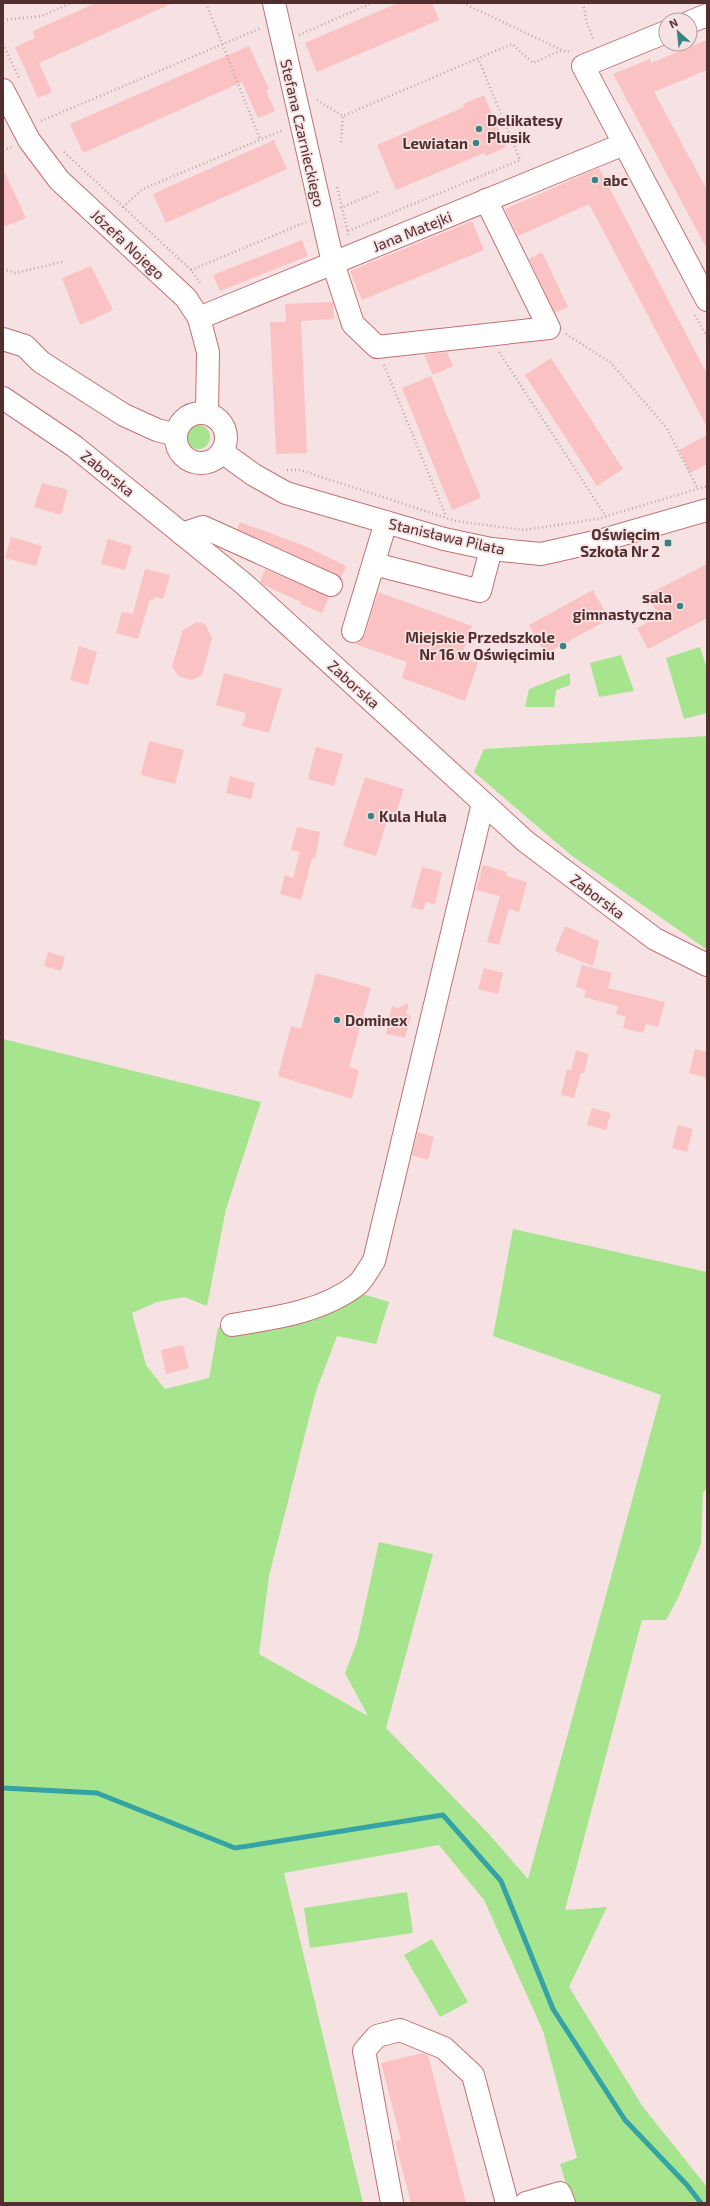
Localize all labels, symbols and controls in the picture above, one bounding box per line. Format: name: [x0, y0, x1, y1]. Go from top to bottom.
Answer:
north arrow: [658, 12, 698, 52]
text: N: [667, 15, 680, 30]
street label: Stefana Czarnieckiego: [277, 57, 329, 209]
place label: Delikatesy Plusik: [487, 111, 563, 146]
marker: Delikatesy Plusik: [474, 124, 484, 134]
place label: Lewiatan: [402, 134, 468, 152]
marker: Lewiatan: [471, 138, 481, 148]
place label: abc: [603, 171, 628, 189]
marker: abc: [590, 175, 600, 185]
street label: Józefa Nojego: [87, 205, 169, 283]
street label: Jana Matejki: [370, 207, 455, 256]
street label: Zaborska: [78, 446, 138, 500]
street label: Stanisława Pilata: [387, 514, 507, 558]
place label: Oświęcim Szkoła Nr 2: [580, 525, 660, 560]
marker: Oświęcim Szkoła Nr 2: [663, 538, 673, 548]
place label: sala gimnastyczna: [573, 588, 672, 624]
marker: sala gimnastyczna: [675, 601, 685, 611]
place label: Miejskie Przedszkole Nr 16 w Oświęcimiu: [405, 628, 555, 663]
marker: Miejskie Przedszkole Nr 16 w Oświęcimiu: [558, 641, 568, 651]
street label: Zaborska: [324, 656, 384, 712]
place label: Kula Hula: [379, 807, 447, 825]
marker: Kula Hula: [366, 811, 376, 821]
street label: Zaborska: [567, 870, 629, 922]
place label: Dominex: [345, 1011, 408, 1029]
marker: Dominex: [332, 1015, 342, 1025]

